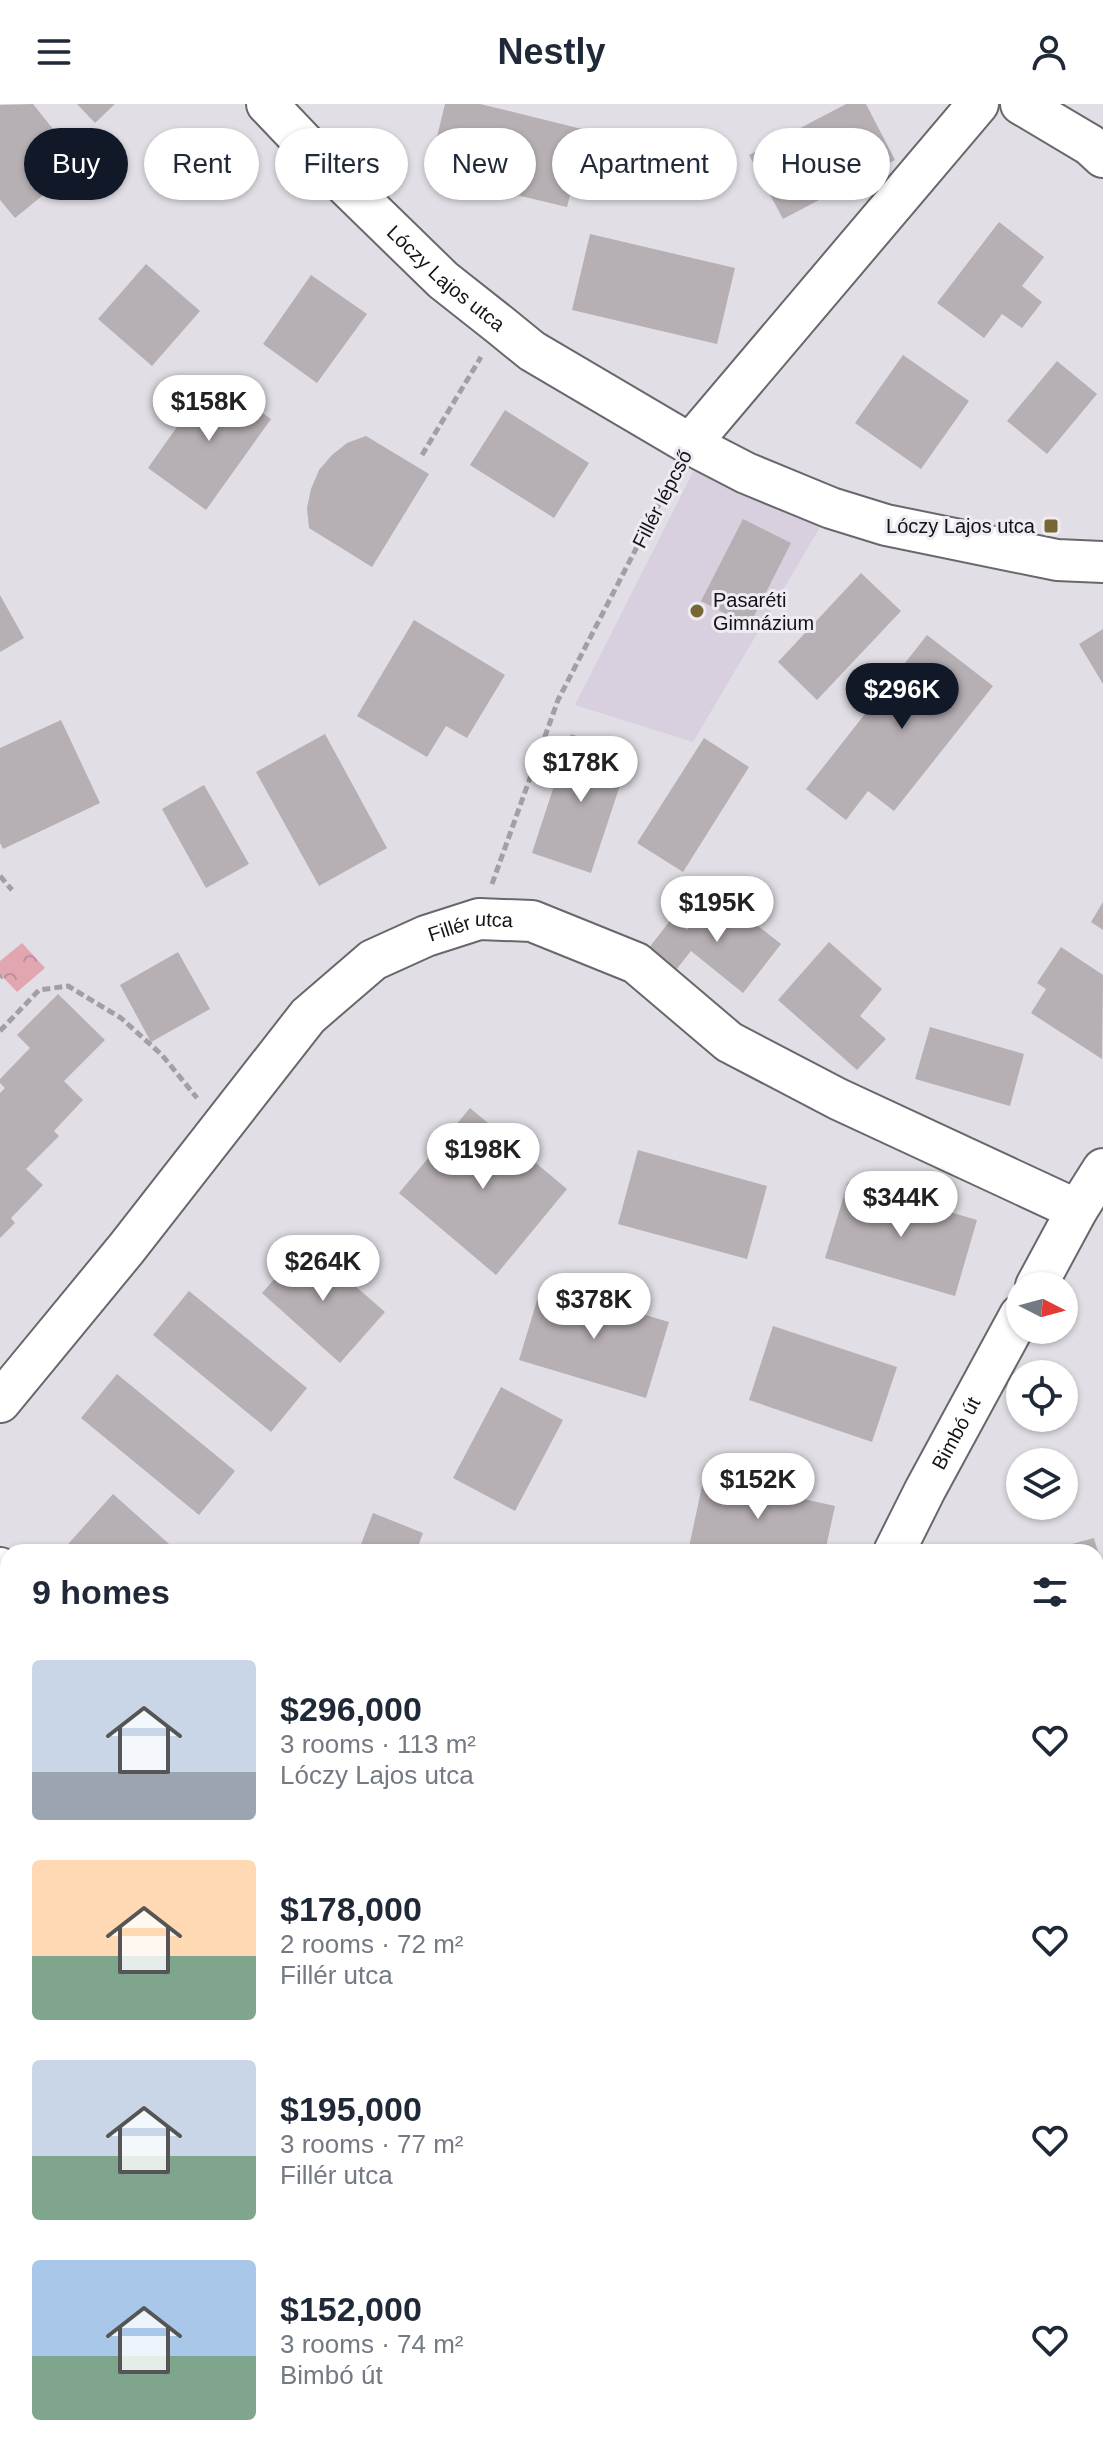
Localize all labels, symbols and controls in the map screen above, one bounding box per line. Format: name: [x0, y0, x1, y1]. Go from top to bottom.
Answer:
icon: menu: [32, 30, 76, 74]
icon: person: [1027, 30, 1071, 74]
text: Nestly: [497, 31, 606, 72]
chip: Buy: [24, 128, 128, 200]
chip: Rent: [144, 128, 259, 200]
chip: Filters: [275, 128, 408, 200]
chip: New: [424, 128, 536, 200]
chip: Apartment: [552, 128, 737, 200]
chip: House: [753, 128, 890, 200]
street label: Lóczy Lajos utca: [383, 221, 510, 336]
pin: $158K: [153, 375, 265, 443]
text: $158K: [171, 386, 247, 416]
street label: Fillér lépcső: [628, 446, 696, 552]
place label: Lóczy Lajos utca: [886, 515, 1036, 537]
marker: Lóczy Lajos utca: [1042, 517, 1060, 535]
place label: Pasaréti Gimnázium: [713, 589, 814, 634]
marker: Pasaréti Gimnázium: [688, 602, 706, 620]
pin: $296K: [846, 663, 958, 731]
text: $296K: [864, 674, 940, 704]
pin: $178K: [525, 736, 637, 804]
text: $178K: [543, 747, 619, 777]
pin: $195K: [661, 876, 773, 944]
text: $195K: [679, 887, 755, 917]
street label: Fillér utca: [425, 908, 514, 946]
pin: $198K: [427, 1123, 539, 1191]
text: $198K: [445, 1134, 521, 1164]
pin: $344K: [845, 1171, 957, 1239]
text: $344K: [863, 1182, 939, 1212]
pin: $264K: [267, 1235, 379, 1303]
text: $264K: [285, 1246, 361, 1276]
north arrow: [1006, 1272, 1078, 1344]
map controls: [1006, 1272, 1078, 1520]
pin: $378K: [538, 1273, 650, 1341]
text: $378K: [556, 1284, 632, 1314]
button: locate: [1006, 1360, 1078, 1432]
street label: Bimbó út: [927, 1393, 985, 1473]
button: layers: [1006, 1448, 1078, 1520]
pin: $152K: [702, 1453, 814, 1521]
text: $152K: [720, 1464, 796, 1494]
icon: filters: [1028, 1570, 1072, 1614]
text: 9 homes: [32, 1573, 170, 1611]
text: $296,000: [280, 1690, 422, 1728]
icon: home: [96, 1692, 192, 1788]
icon: heart: [1028, 1718, 1072, 1762]
text: 3 rooms · 113 m²: [280, 1729, 476, 1759]
text: Lóczy Lajos utca: [280, 1760, 474, 1790]
text: $178,000: [280, 1890, 422, 1928]
icon: home: [96, 1892, 192, 1988]
icon: heart: [1028, 1918, 1072, 1962]
text: 2 rooms · 72 m²: [280, 1929, 464, 1959]
text: Fillér utca: [280, 1960, 393, 1990]
text: $195,000: [280, 2090, 422, 2128]
icon: home: [96, 2092, 192, 2188]
icon: heart: [1028, 2118, 1072, 2162]
text: 3 rooms · 77 m²: [280, 2129, 464, 2159]
text: Fillér utca: [280, 2160, 393, 2190]
text: $152,000: [280, 2290, 422, 2328]
icon: home: [96, 2292, 192, 2388]
icon: heart: [1028, 2318, 1072, 2362]
text: 3 rooms · 74 m²: [280, 2329, 464, 2359]
text: Bimbó út: [280, 2360, 383, 2390]

